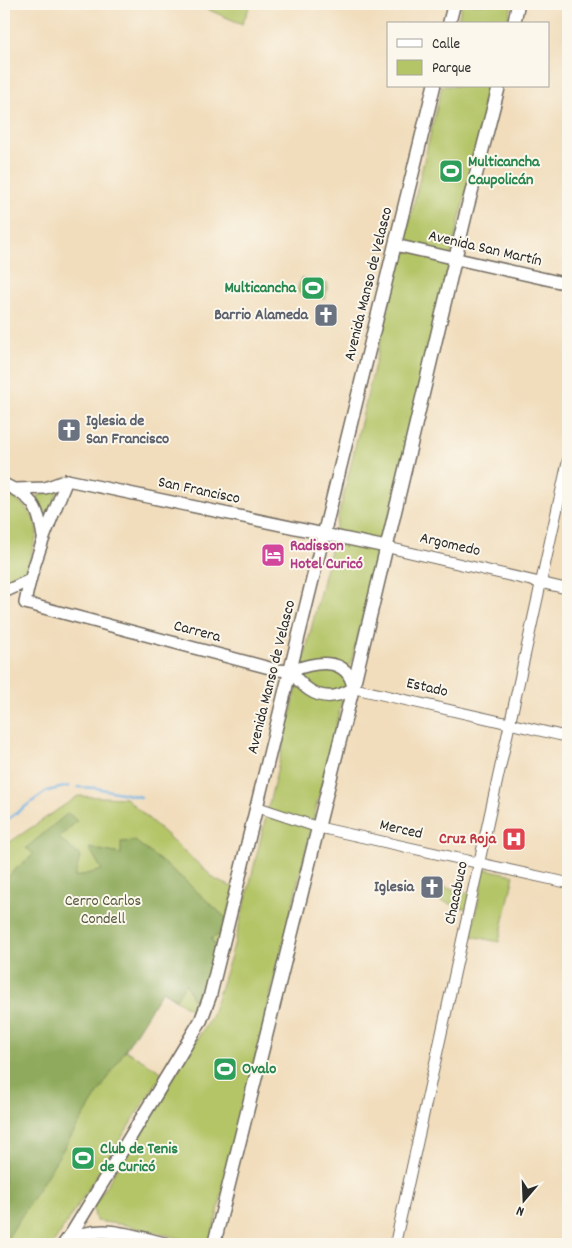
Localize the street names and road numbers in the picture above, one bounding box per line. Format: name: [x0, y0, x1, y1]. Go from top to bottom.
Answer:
street label: Avenida Manso de Velasco: [339, 205, 399, 363]
street label: Avenida San Martín: [426, 225, 544, 273]
street label: San Francisco: [156, 471, 242, 511]
street label: Argomedo: [417, 527, 483, 563]
street label: Avenida Manso de Velasco: [242, 598, 302, 756]
street label: Carrera: [171, 615, 224, 649]
street label: Estado: [404, 672, 450, 704]
street label: Merced: [377, 814, 425, 846]
street label: Chacabuco: [439, 859, 475, 927]

